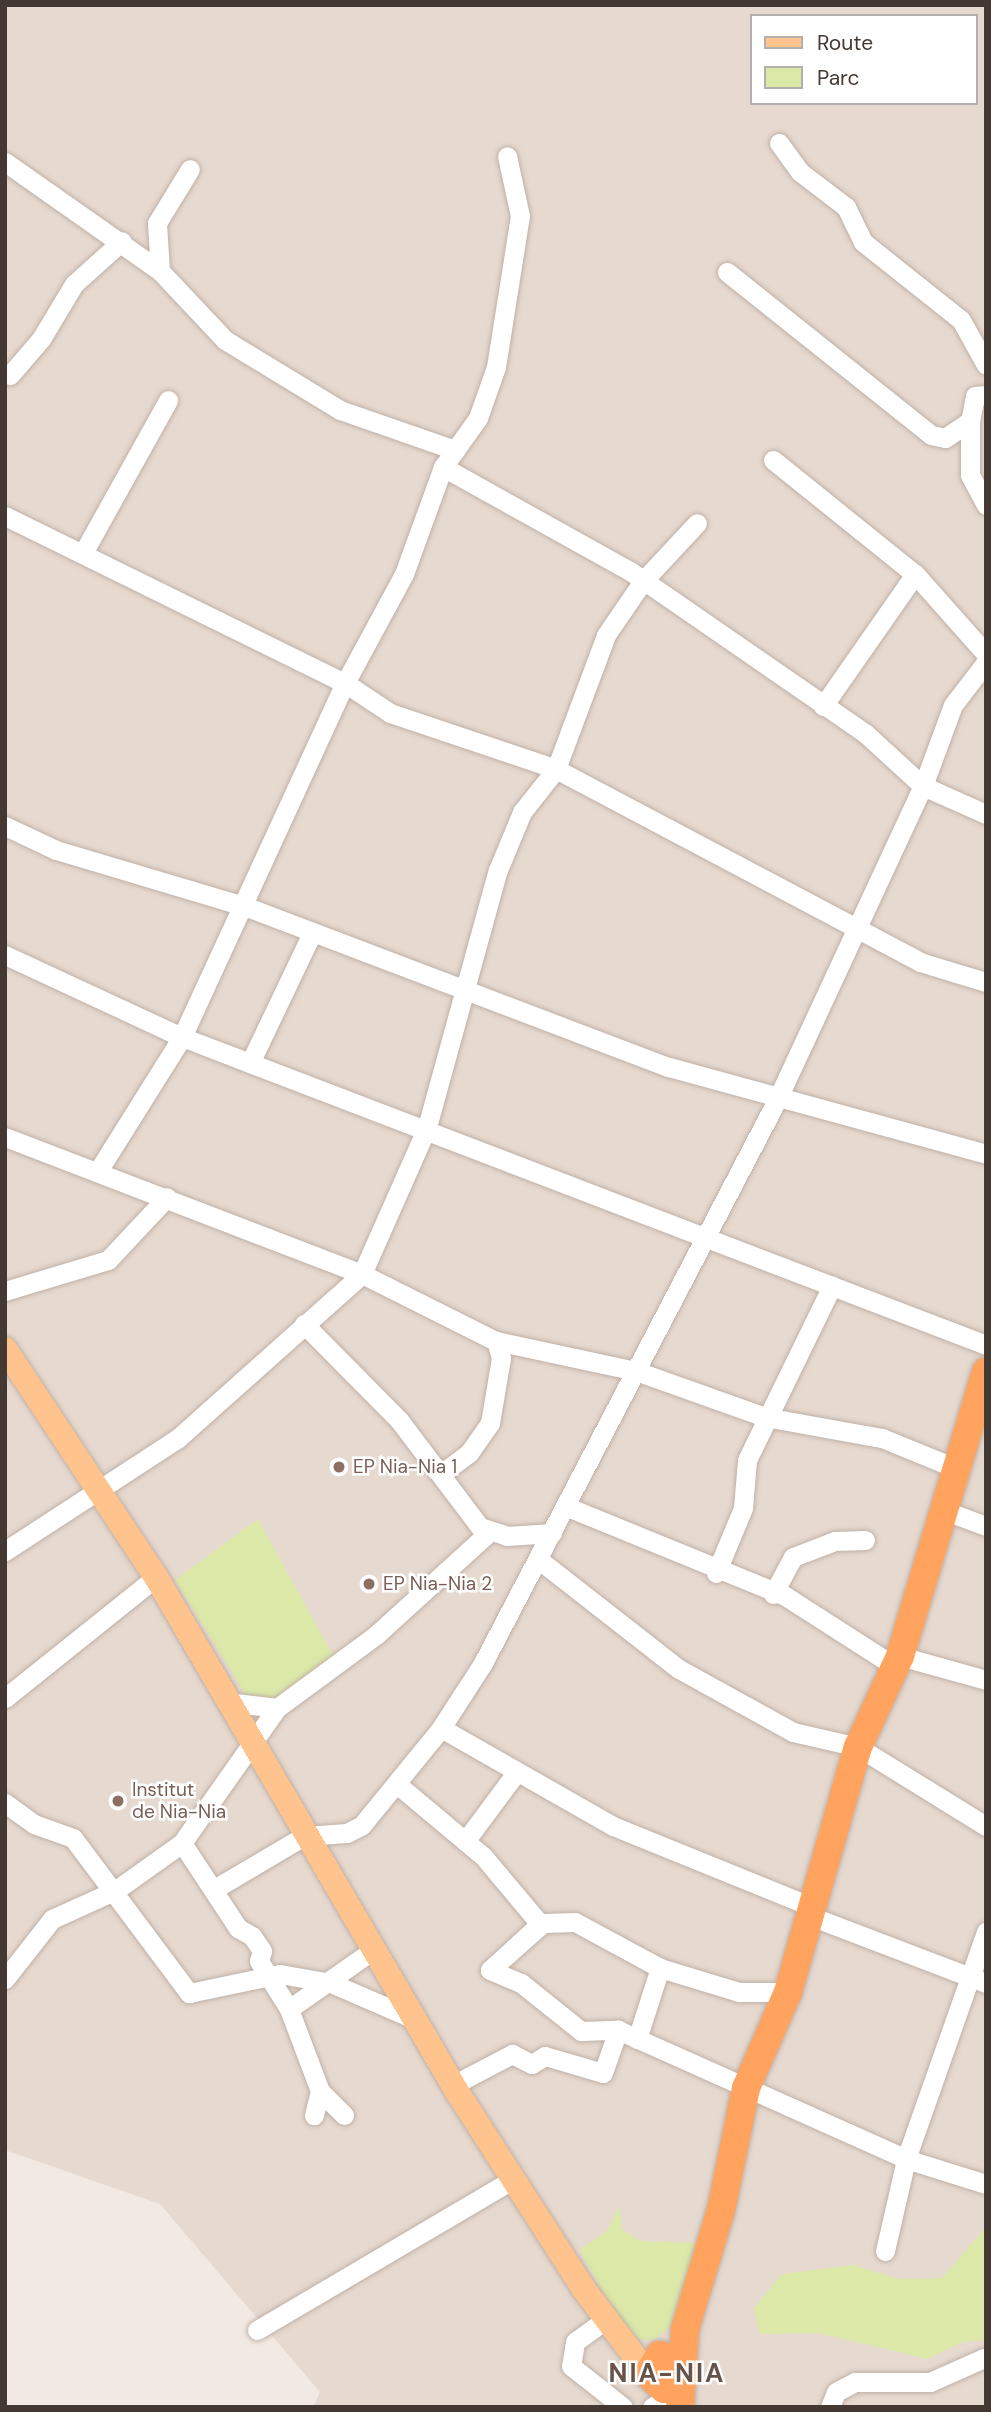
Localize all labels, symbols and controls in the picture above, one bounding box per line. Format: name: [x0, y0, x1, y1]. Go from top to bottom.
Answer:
legend: [750, 14, 977, 105]
text: Route: [817, 29, 873, 57]
text: Parc: [817, 64, 860, 92]
place label: EP Nia-Nia 1: [353, 1456, 457, 1478]
marker: EP Nia-Nia 1: [331, 1459, 347, 1475]
place label: EP Nia-Nia 2: [383, 1573, 492, 1595]
marker: EP Nia-Nia 2: [361, 1576, 377, 1592]
place label: Institut de Nia-Nia: [132, 1779, 226, 1823]
marker: Institut de Nia-Nia: [110, 1793, 126, 1809]
district label: NIA-NIA: [609, 2358, 725, 2390]

